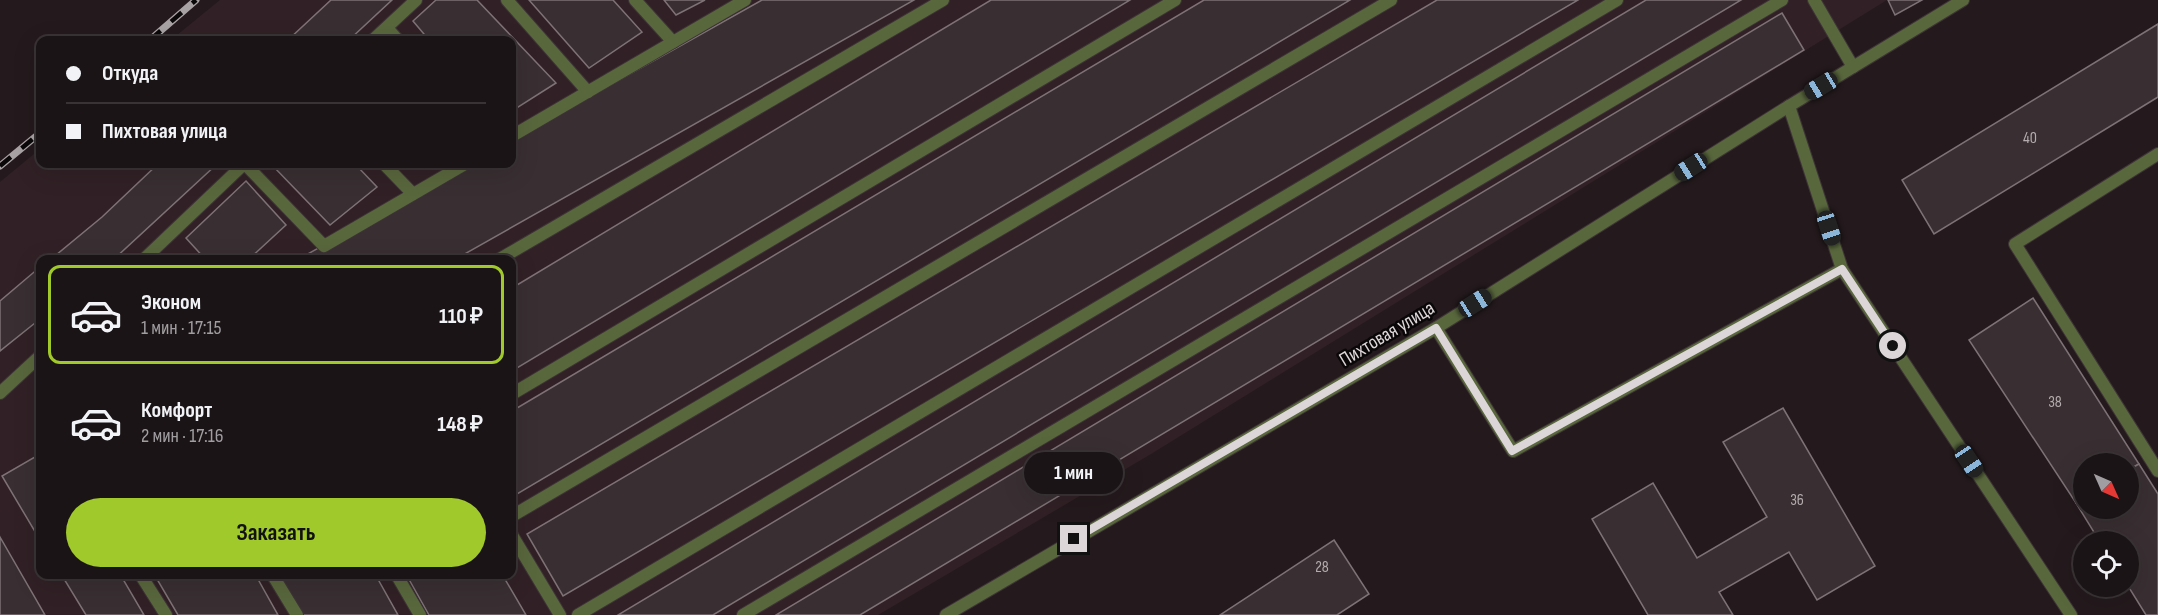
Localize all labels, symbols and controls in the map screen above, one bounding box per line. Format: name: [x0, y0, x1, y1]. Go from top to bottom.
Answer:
text: Откуда: [102, 60, 158, 87]
car: [1801, 69, 1841, 103]
text: Пихтовая улица: [102, 118, 227, 145]
house number: 40: [2023, 129, 2037, 148]
car: [1671, 150, 1711, 184]
car: [1815, 208, 1843, 248]
car: [1455, 286, 1495, 320]
icon: car: [69, 288, 123, 342]
text: Эконом: [141, 289, 201, 316]
street label: Пихтовая улица: [1335, 296, 1439, 372]
text: 110 ₽: [439, 303, 483, 330]
text: 1 мин · 17:15: [141, 316, 222, 340]
route start: [1879, 332, 1906, 359]
house number: 38: [2048, 393, 2062, 412]
icon: car: [69, 396, 123, 450]
text: Комфорт: [141, 397, 212, 424]
text: 148 ₽: [437, 411, 483, 438]
text: 2 мин · 17:16: [141, 424, 224, 448]
car: [1951, 441, 1987, 481]
callout: 1 мин: [1024, 452, 1124, 494]
north arrow: [2073, 453, 2139, 519]
map controls: [2073, 453, 2139, 597]
text: 1 мин: [1054, 461, 1093, 485]
house number: 36: [1790, 491, 1804, 510]
button: Заказать: [66, 498, 486, 567]
route end: [1060, 525, 1087, 552]
button: locate: [2073, 531, 2139, 597]
house number: 28: [1315, 558, 1329, 577]

